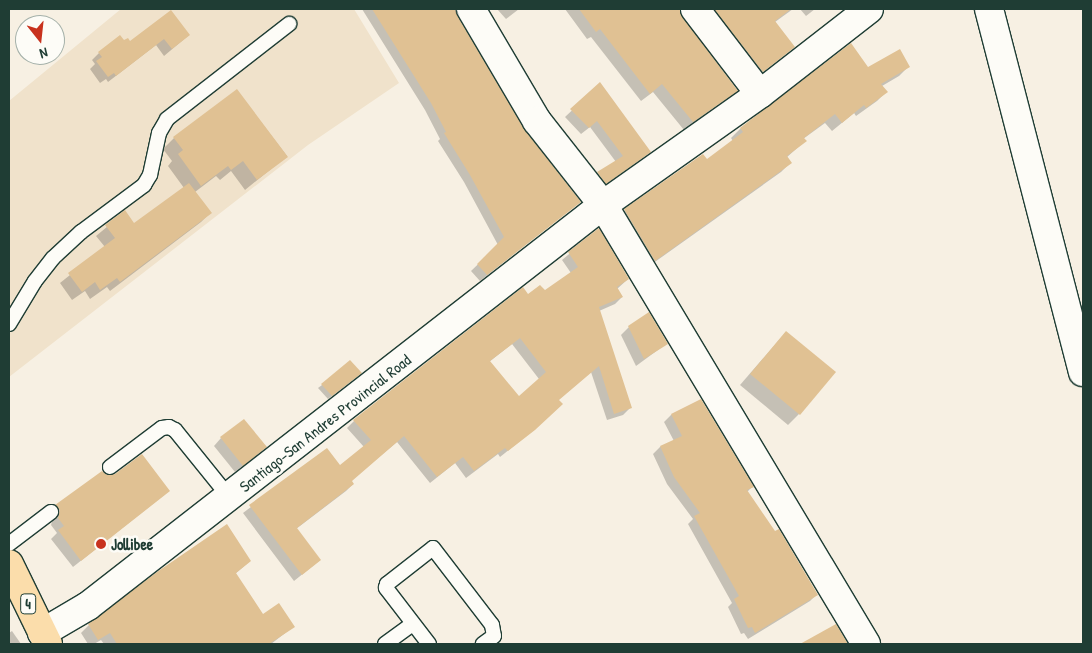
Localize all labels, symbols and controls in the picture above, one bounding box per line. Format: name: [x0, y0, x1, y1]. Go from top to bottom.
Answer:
north arrow: [15, 15, 65, 65]
text: N: [38, 44, 50, 64]
street label: Santiago-San Andres Provincial Road: [235, 350, 415, 496]
place label: Jollibee: [111, 534, 153, 554]
marker: Jollibee: [95, 538, 107, 550]
road number: 4: [19, 592, 37, 616]

